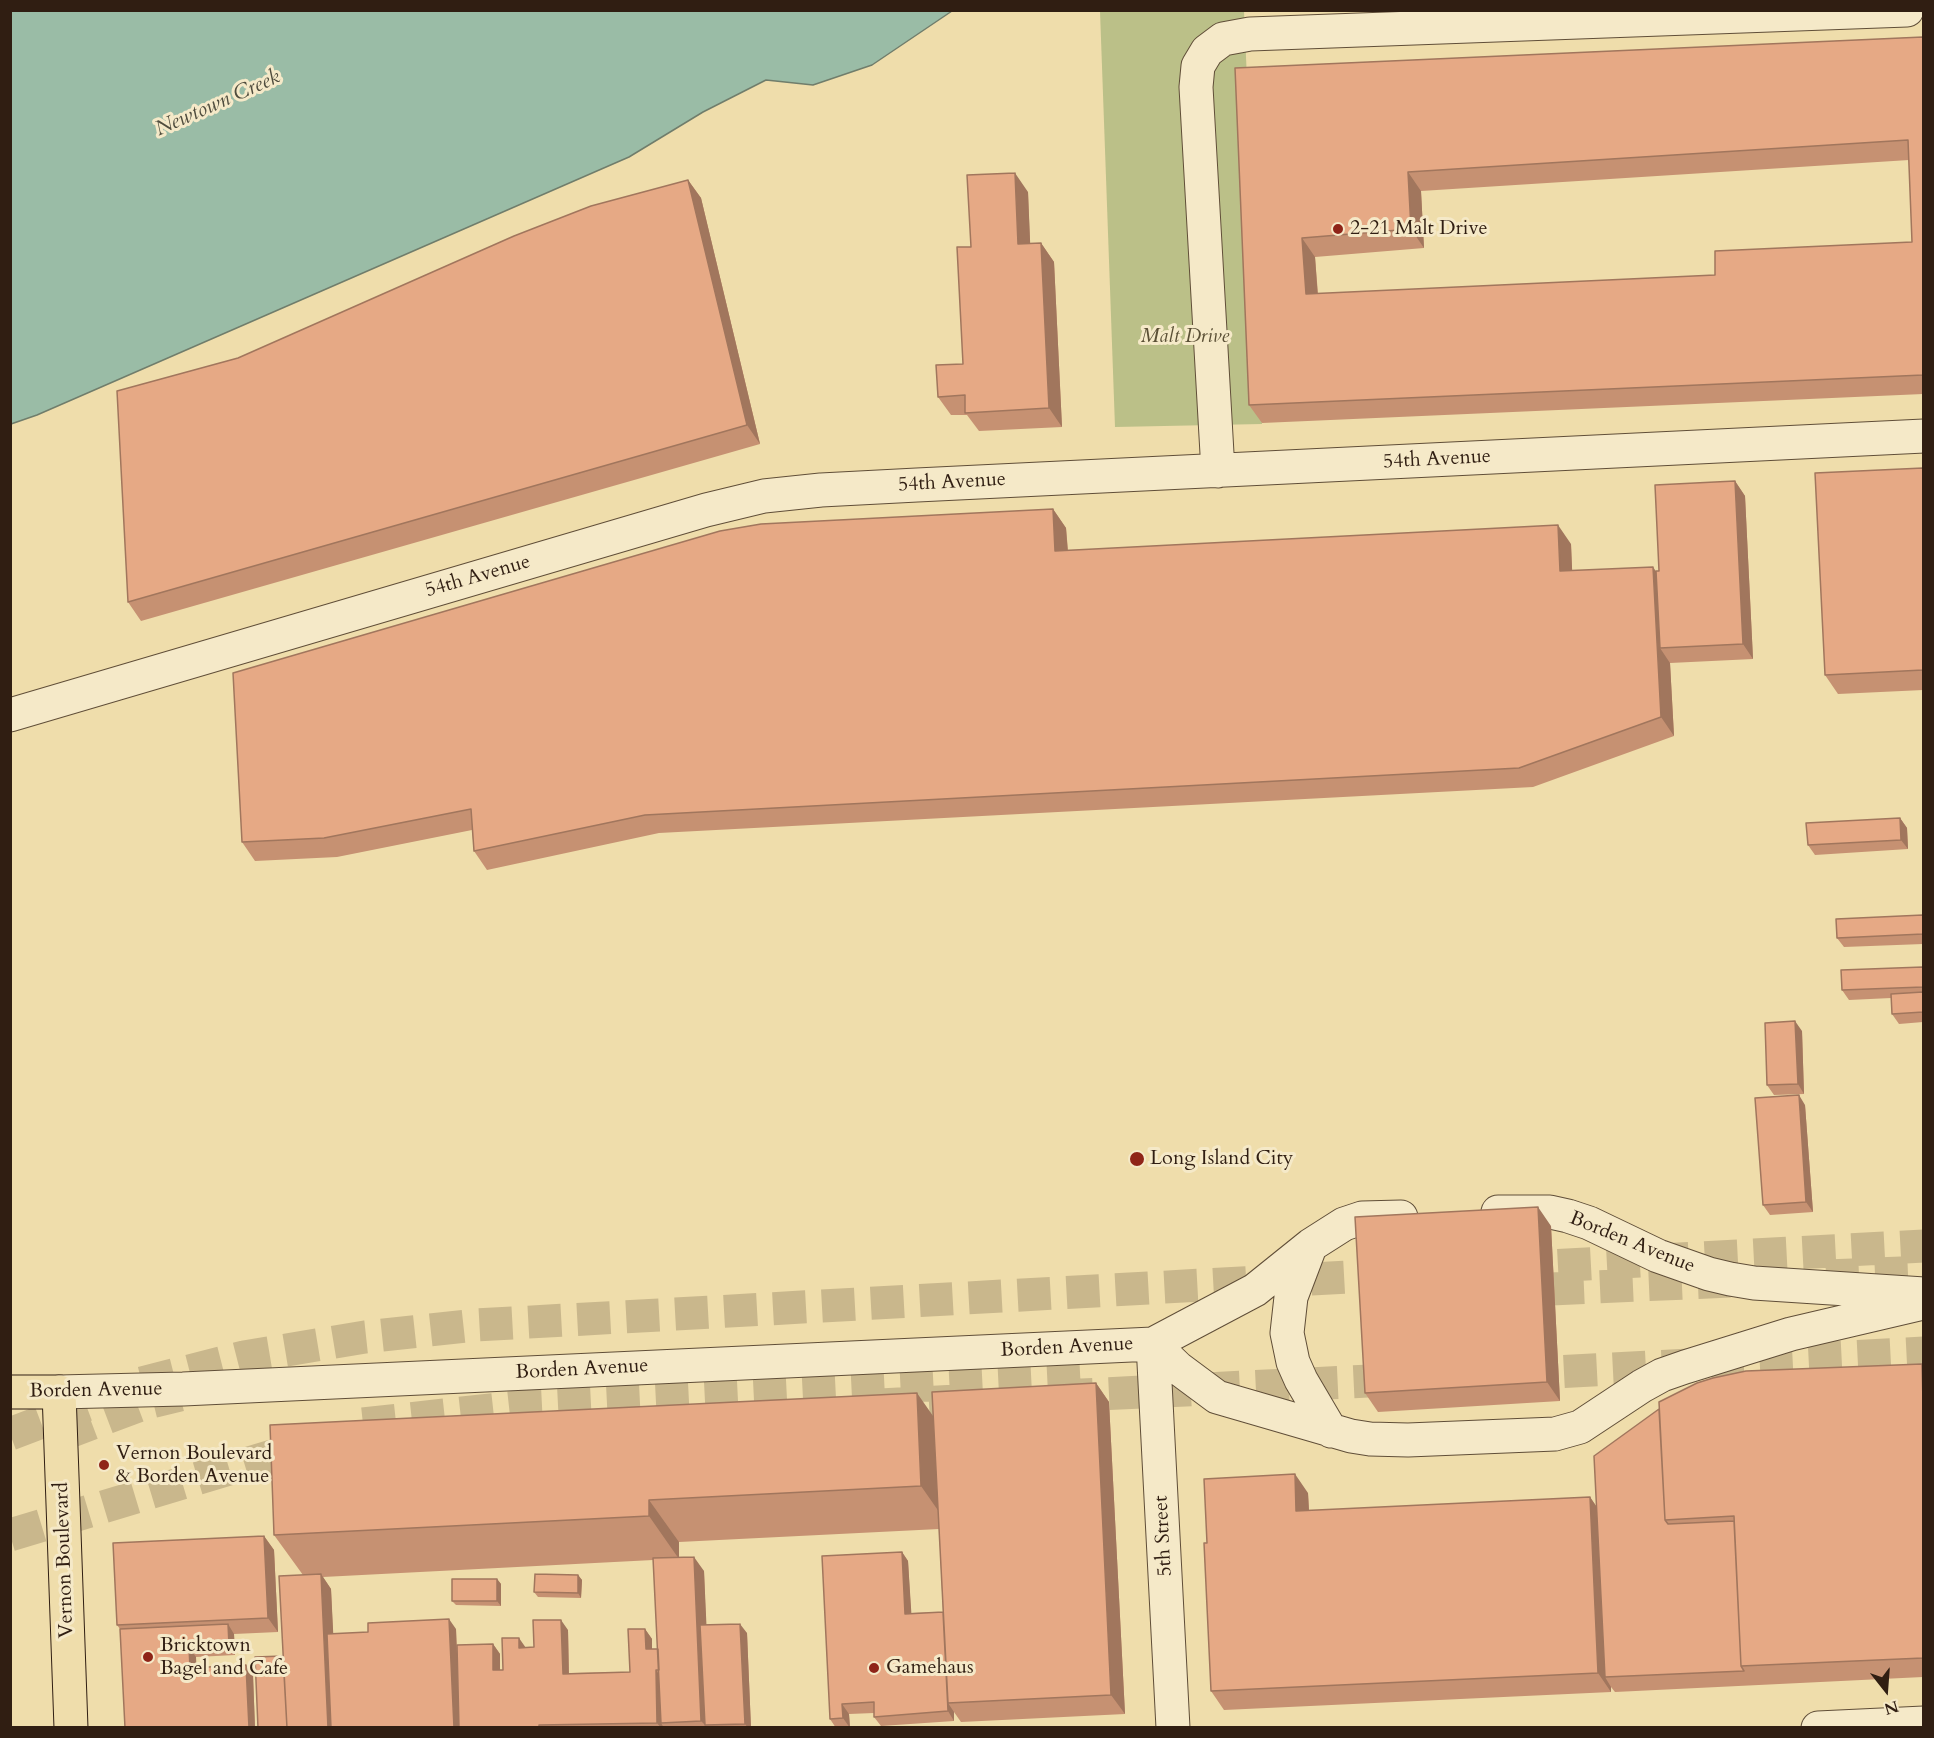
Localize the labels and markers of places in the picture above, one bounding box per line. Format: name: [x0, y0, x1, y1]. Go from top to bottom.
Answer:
place label: 2-21 Malt Drive: [1350, 217, 1488, 241]
marker: 2-21 Malt Drive: [1331, 222, 1345, 236]
place label: Long Island City: [1150, 1147, 1293, 1171]
marker: Long Island City: [1128, 1150, 1146, 1168]
place label: Vernon Boulevard & Borden Avenue: [116, 1442, 272, 1489]
marker: Vernon Boulevard & Borden Avenue: [97, 1458, 111, 1472]
place label: Bricktown Bagel and Cafe: [160, 1634, 288, 1681]
marker: Bricktown Bagel and Cafe: [141, 1650, 155, 1664]
place label: Gamehaus: [886, 1656, 974, 1680]
marker: Gamehaus: [867, 1661, 881, 1675]

